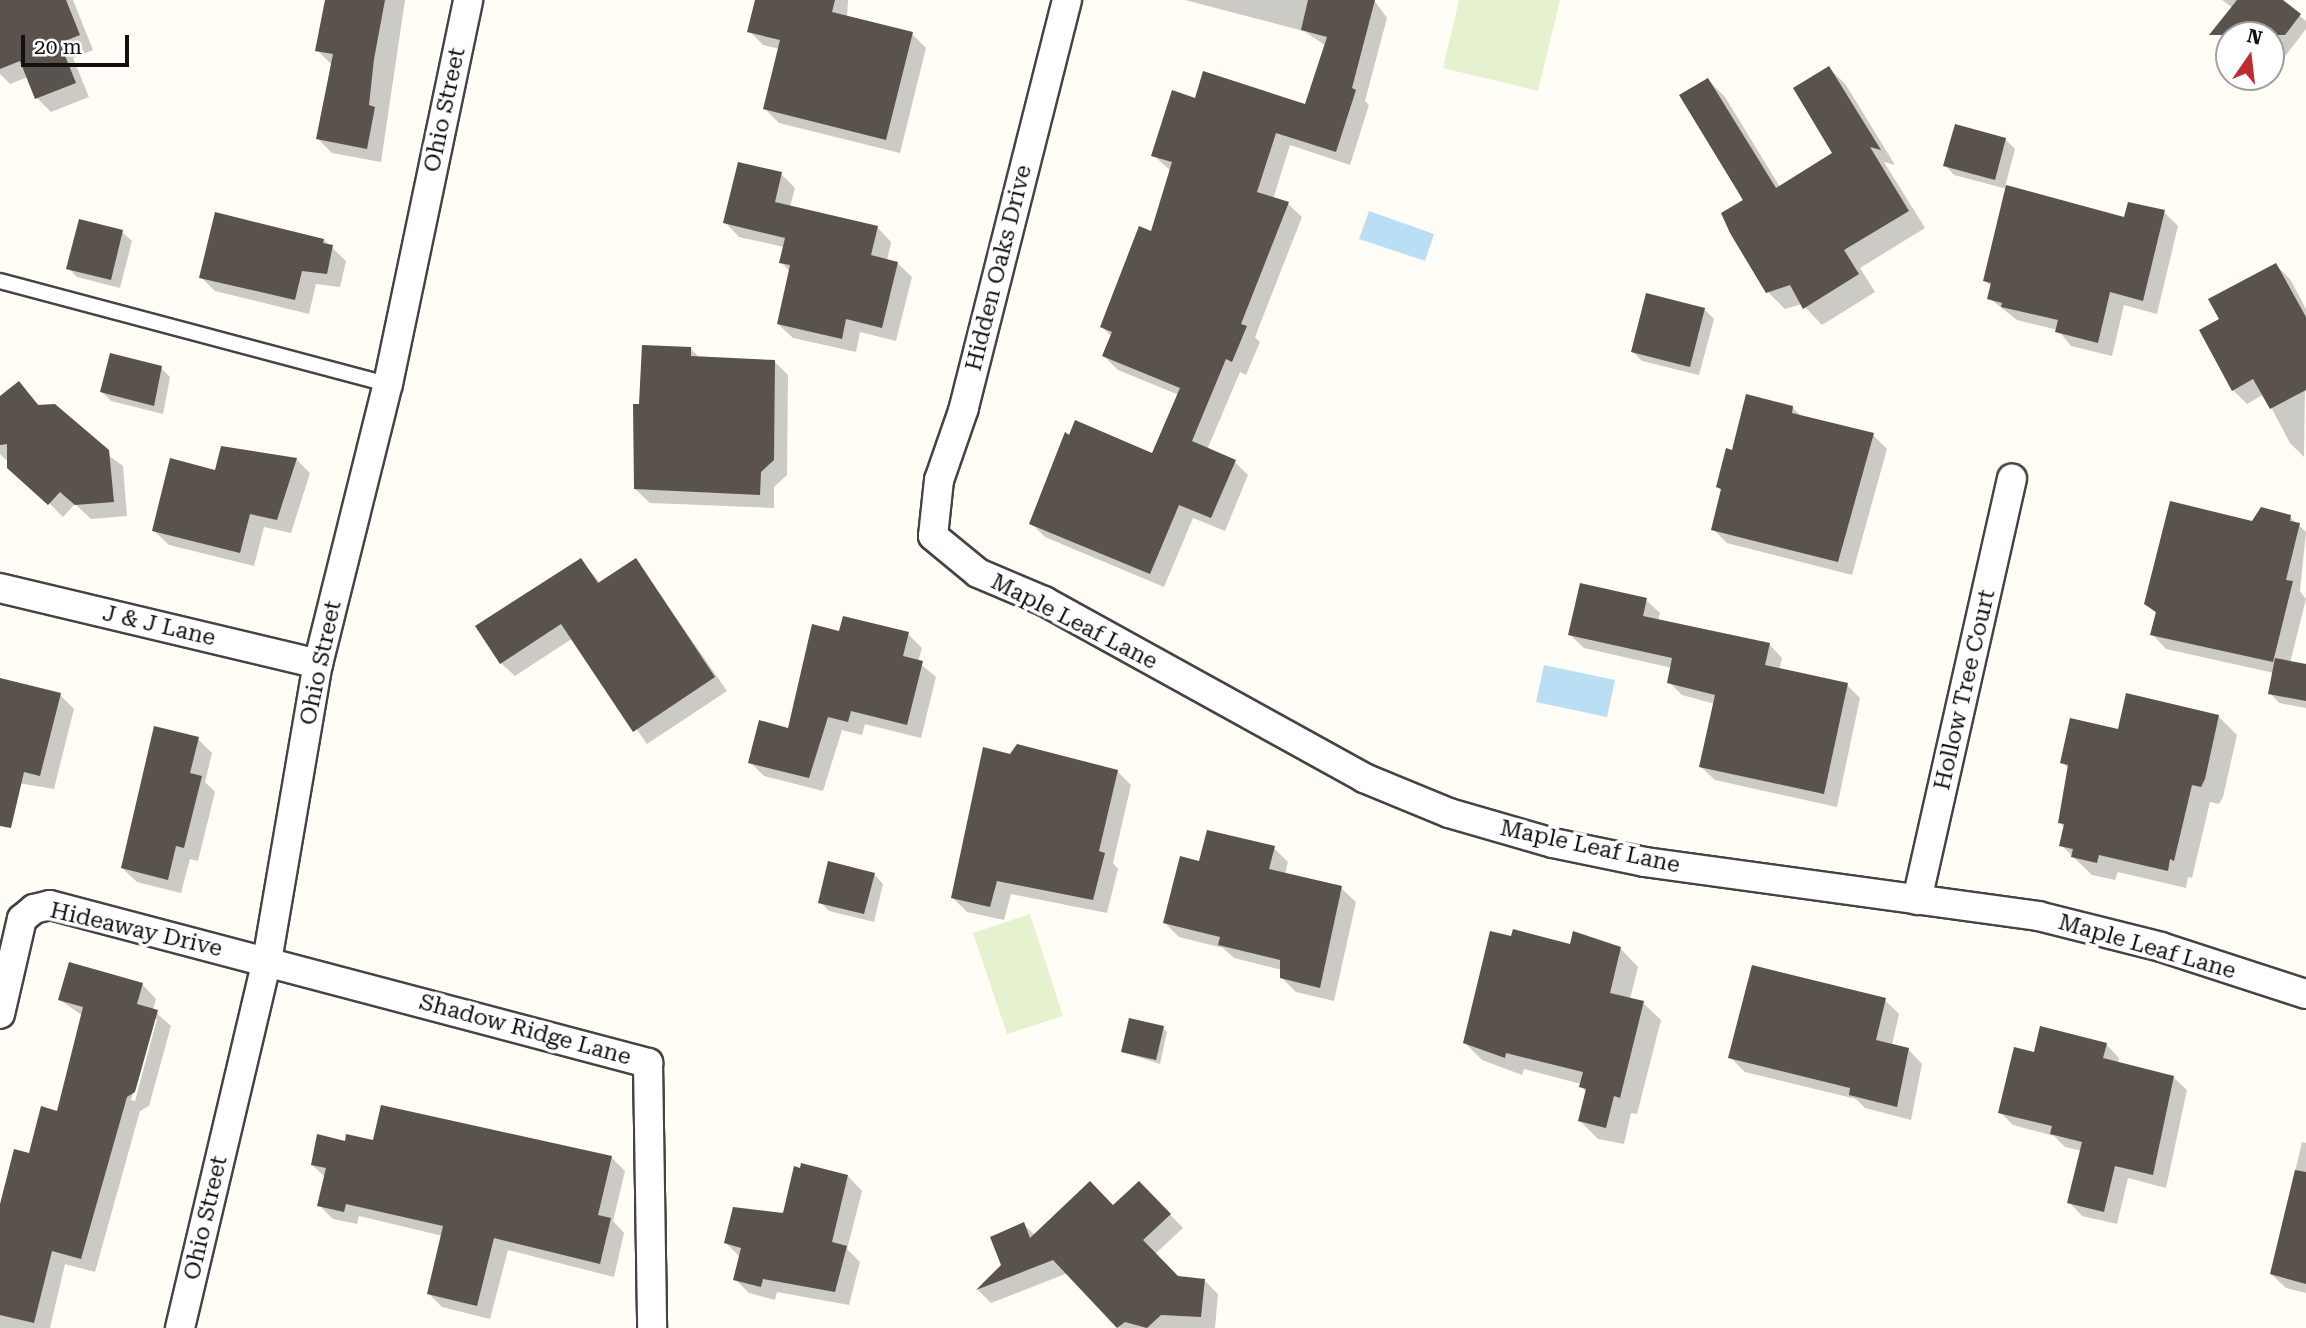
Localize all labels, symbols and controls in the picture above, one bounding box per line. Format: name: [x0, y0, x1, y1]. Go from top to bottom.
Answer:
scale bar: [24, 21, 133, 65]
north arrow: [2215, 21, 2285, 91]
text: N: [2245, 24, 2265, 50]
text: 20 m: [34, 35, 82, 59]
street label: Ohio Street: [418, 45, 472, 175]
street label: Hidden Oaks Drive: [960, 162, 1038, 374]
street label: Maple Leaf Lane: [986, 568, 1162, 676]
street label: Hollow Tree Court: [1929, 587, 2001, 793]
street label: Ohio Street: [294, 598, 348, 728]
street label: J & J Lane: [100, 600, 218, 652]
street label: Maple Leaf Lane: [1498, 814, 1682, 880]
street label: Hideaway Drive: [47, 897, 225, 963]
street label: Maple Leaf Lane: [2055, 908, 2239, 986]
street label: Shadow Ridge Lane: [416, 988, 634, 1072]
street label: Ohio Street: [178, 1153, 234, 1283]

